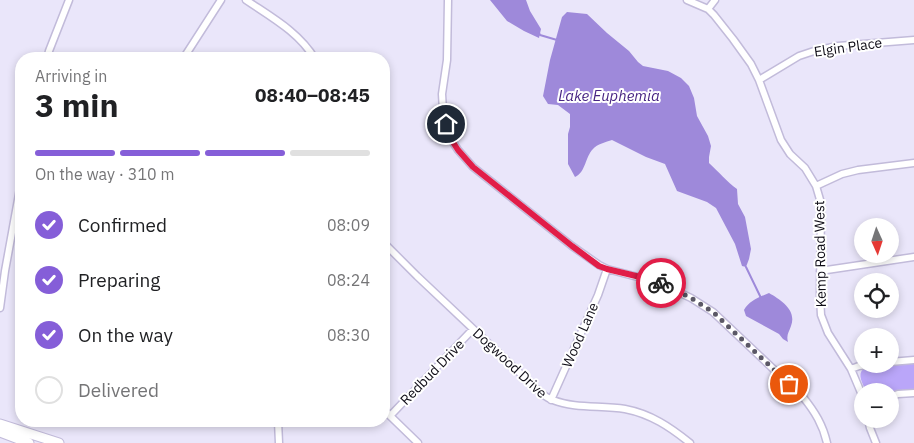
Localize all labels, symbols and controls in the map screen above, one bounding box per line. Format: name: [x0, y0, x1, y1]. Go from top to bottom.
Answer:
street label: Elgin Place: [813, 33, 883, 61]
text: Arriving in: [35, 66, 107, 86]
text: 08:40–08:45: [255, 83, 370, 107]
text: 3 min: [35, 84, 119, 126]
water label: Lake Euphemia: [558, 86, 660, 105]
pin: [425, 103, 467, 145]
icon: home: [432, 110, 460, 138]
text: On the way · 310 m: [35, 164, 174, 184]
street label: Kemp Road West: [810, 200, 830, 308]
icon: check: [35, 211, 63, 239]
text: Confirmed: [78, 213, 167, 237]
text: 08:09: [327, 215, 370, 235]
north arrow: [854, 218, 899, 262]
map controls: [854, 218, 899, 428]
courier: [636, 258, 686, 308]
icon: check: [35, 266, 63, 294]
text: Preparing: [78, 268, 160, 292]
icon: bike: [647, 269, 675, 297]
text: 08:24: [327, 270, 370, 290]
button: locate: [854, 273, 899, 318]
street label: Wood Lane: [558, 299, 602, 370]
icon: check: [35, 321, 63, 349]
text: On the way: [78, 323, 173, 347]
street label: Dogwood Drive: [469, 324, 551, 402]
text: 08:30: [327, 325, 370, 345]
button: +: [854, 328, 899, 373]
street label: Redbud Drive: [396, 335, 468, 409]
pin: [768, 363, 810, 405]
icon: bag: [775, 370, 803, 398]
text: Delivered: [78, 378, 159, 402]
button: −: [854, 383, 899, 428]

